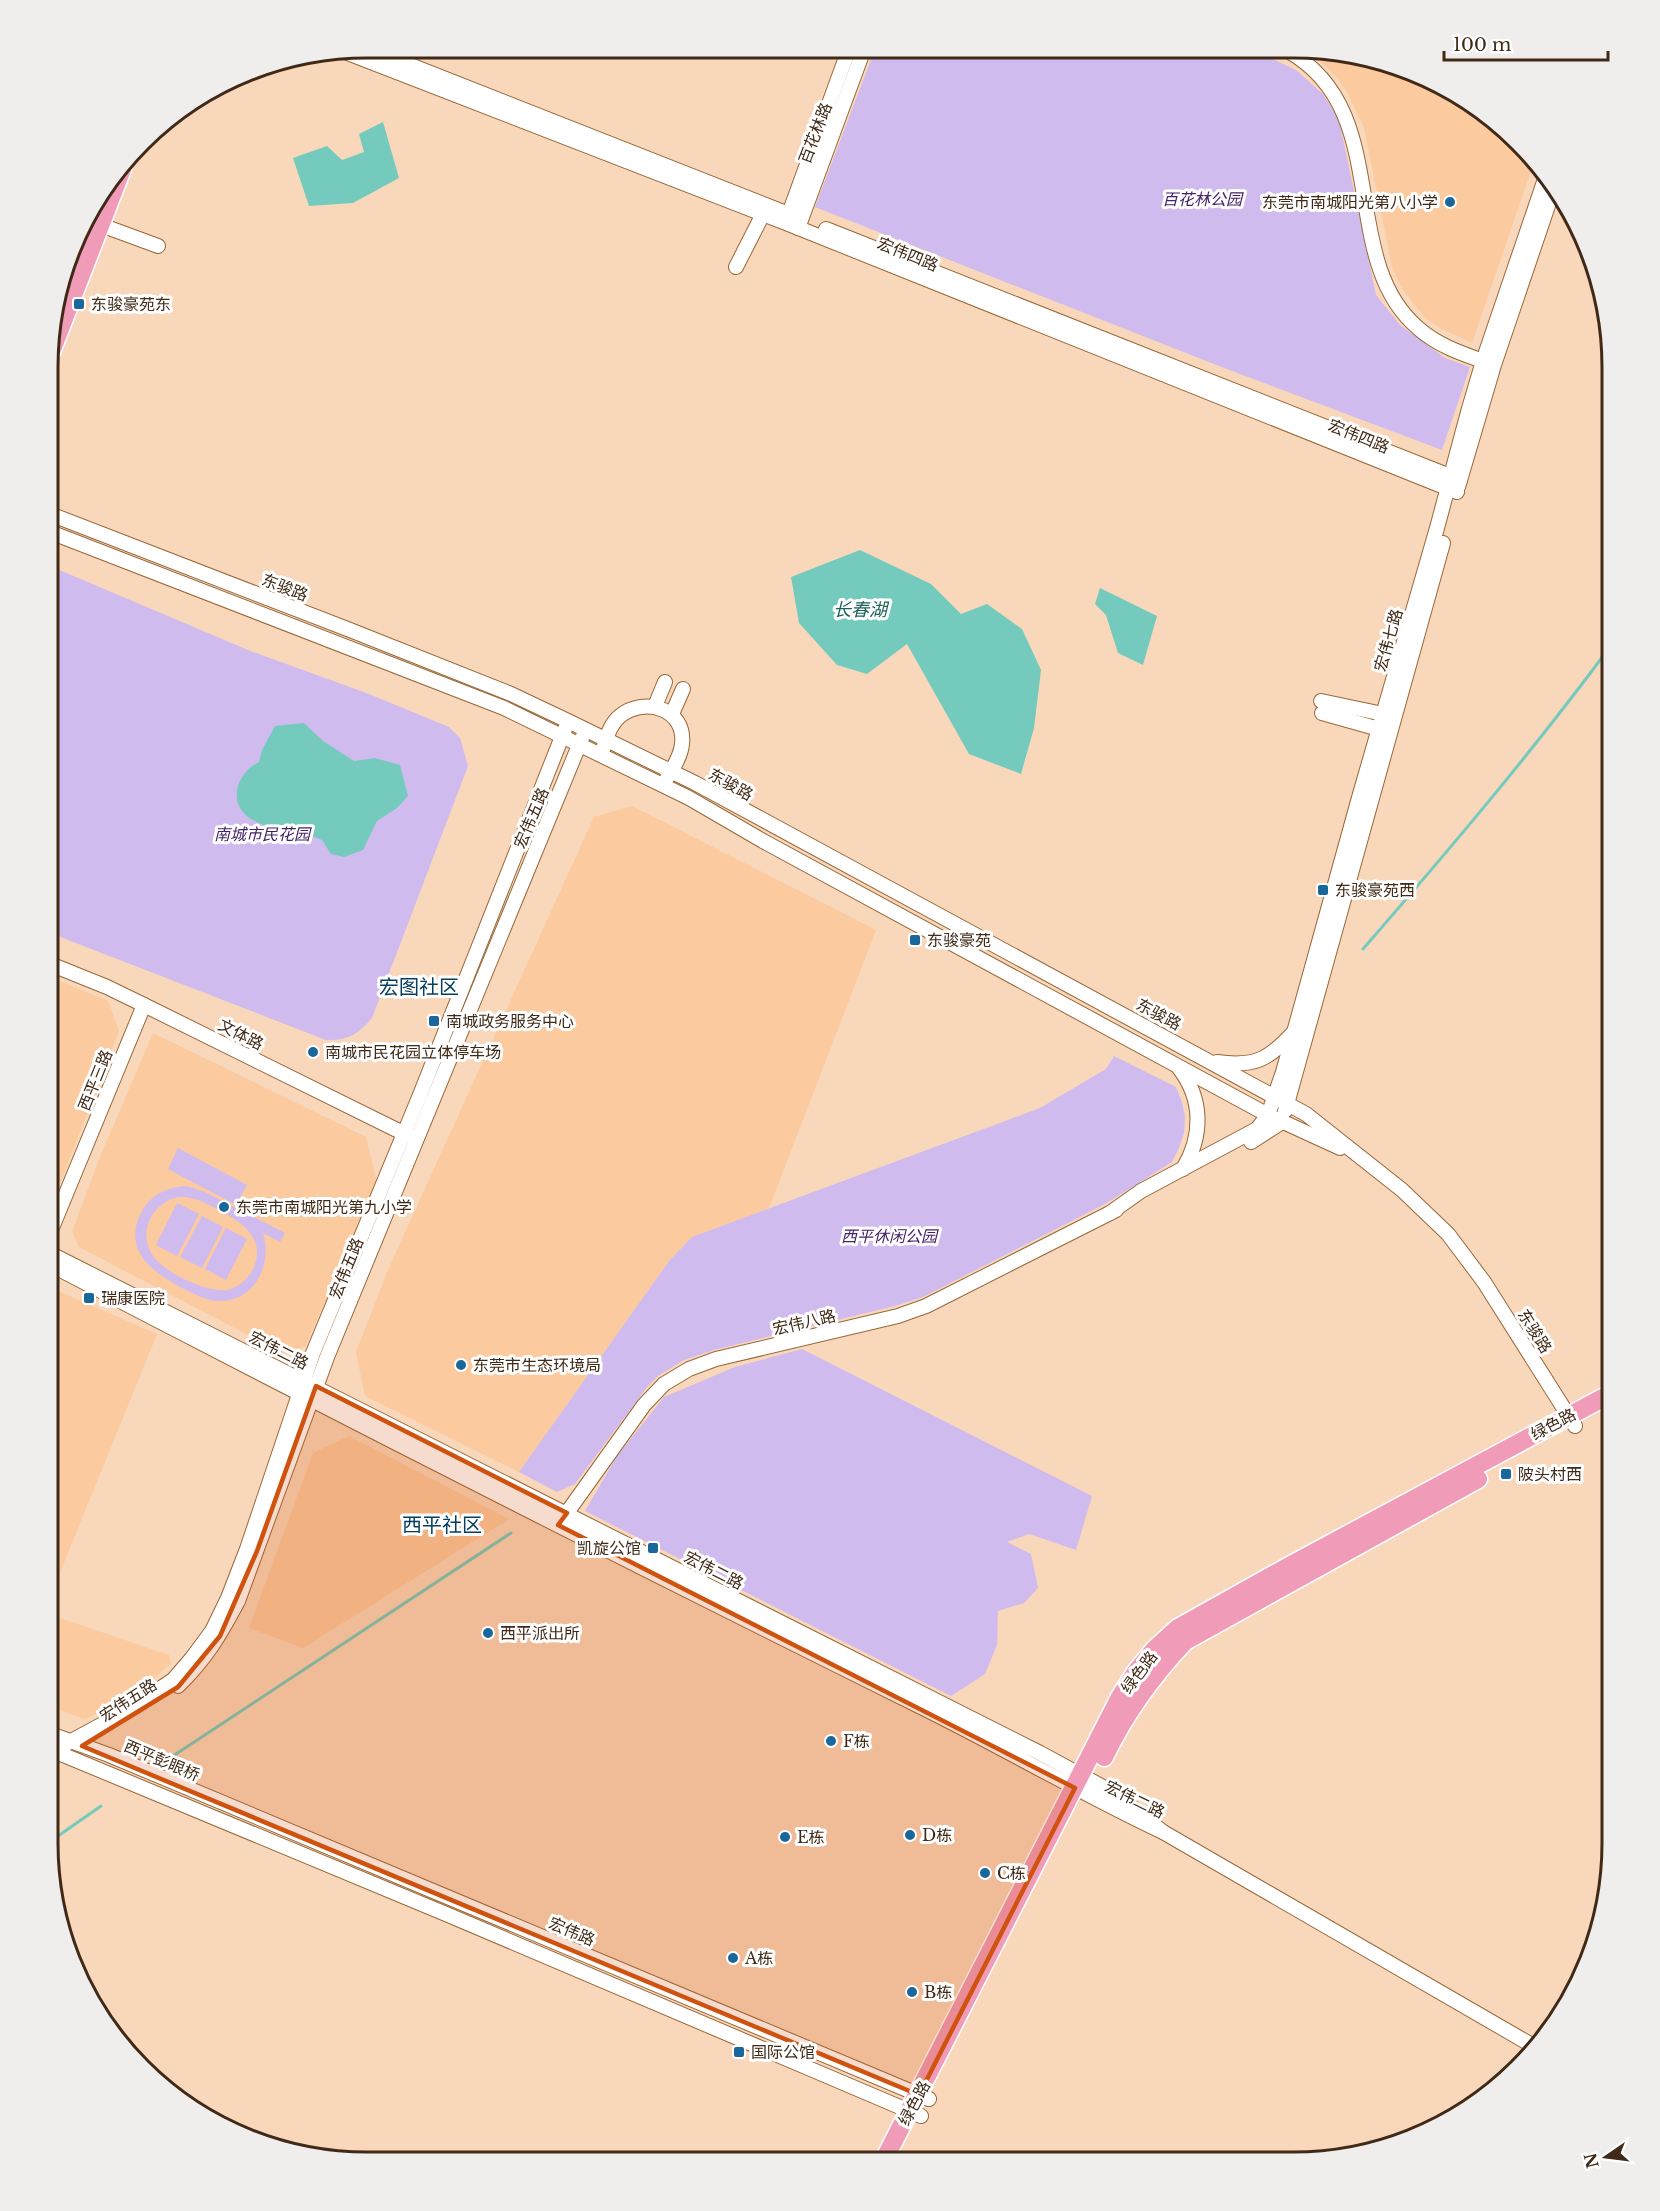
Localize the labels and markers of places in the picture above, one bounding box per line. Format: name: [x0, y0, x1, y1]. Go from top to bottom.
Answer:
place label: 东莞市南城阳光第八小学: [1262, 192, 1438, 212]
marker: 东莞市南城阳光第八小学: [1443, 195, 1457, 209]
place label: 东骏豪苑东: [91, 294, 171, 314]
marker: 东骏豪苑东: [72, 297, 86, 311]
place label: 东骏豪苑西: [1335, 880, 1415, 900]
marker: 东骏豪苑西: [1316, 883, 1330, 897]
place label: 东骏豪苑: [927, 930, 991, 950]
marker: 东骏豪苑: [908, 933, 922, 947]
place label: 南城政务服务中心: [446, 1011, 574, 1031]
marker: 南城政务服务中心: [427, 1014, 441, 1028]
place label: 南城市民花园立体停车场: [325, 1042, 501, 1062]
marker: 南城市民花园立体停车场: [306, 1045, 320, 1059]
place label: 东莞市南城阳光第九小学: [236, 1197, 412, 1217]
marker: 东莞市南城阳光第九小学: [217, 1200, 231, 1214]
place label: 瑞康医院: [101, 1288, 165, 1308]
marker: 瑞康医院: [82, 1291, 96, 1305]
place label: 东莞市生态环境局: [473, 1355, 601, 1375]
marker: 东莞市生态环境局: [454, 1358, 468, 1372]
place label: 陂头村西: [1518, 1464, 1582, 1484]
marker: 陂头村西: [1499, 1467, 1513, 1481]
place label: 凯旋公馆: [577, 1538, 641, 1558]
marker: 凯旋公馆: [646, 1541, 660, 1555]
place label: 西平派出所: [500, 1623, 580, 1643]
marker: 西平派出所: [481, 1626, 495, 1640]
place label: F栋: [843, 1731, 870, 1751]
marker: F栋: [824, 1734, 838, 1748]
place label: D栋: [922, 1825, 952, 1845]
place label: E栋: [797, 1827, 825, 1847]
marker: D栋: [903, 1828, 917, 1842]
marker: E栋: [778, 1830, 792, 1844]
place label: C栋: [997, 1863, 1026, 1883]
marker: C栋: [978, 1866, 992, 1880]
place label: A栋: [744, 1948, 773, 1968]
marker: A栋: [726, 1951, 740, 1965]
place label: B栋: [924, 1982, 952, 2002]
marker: B栋: [905, 1985, 919, 1999]
place label: 国际公馆: [751, 2042, 815, 2062]
marker: 国际公馆: [732, 2045, 746, 2059]

